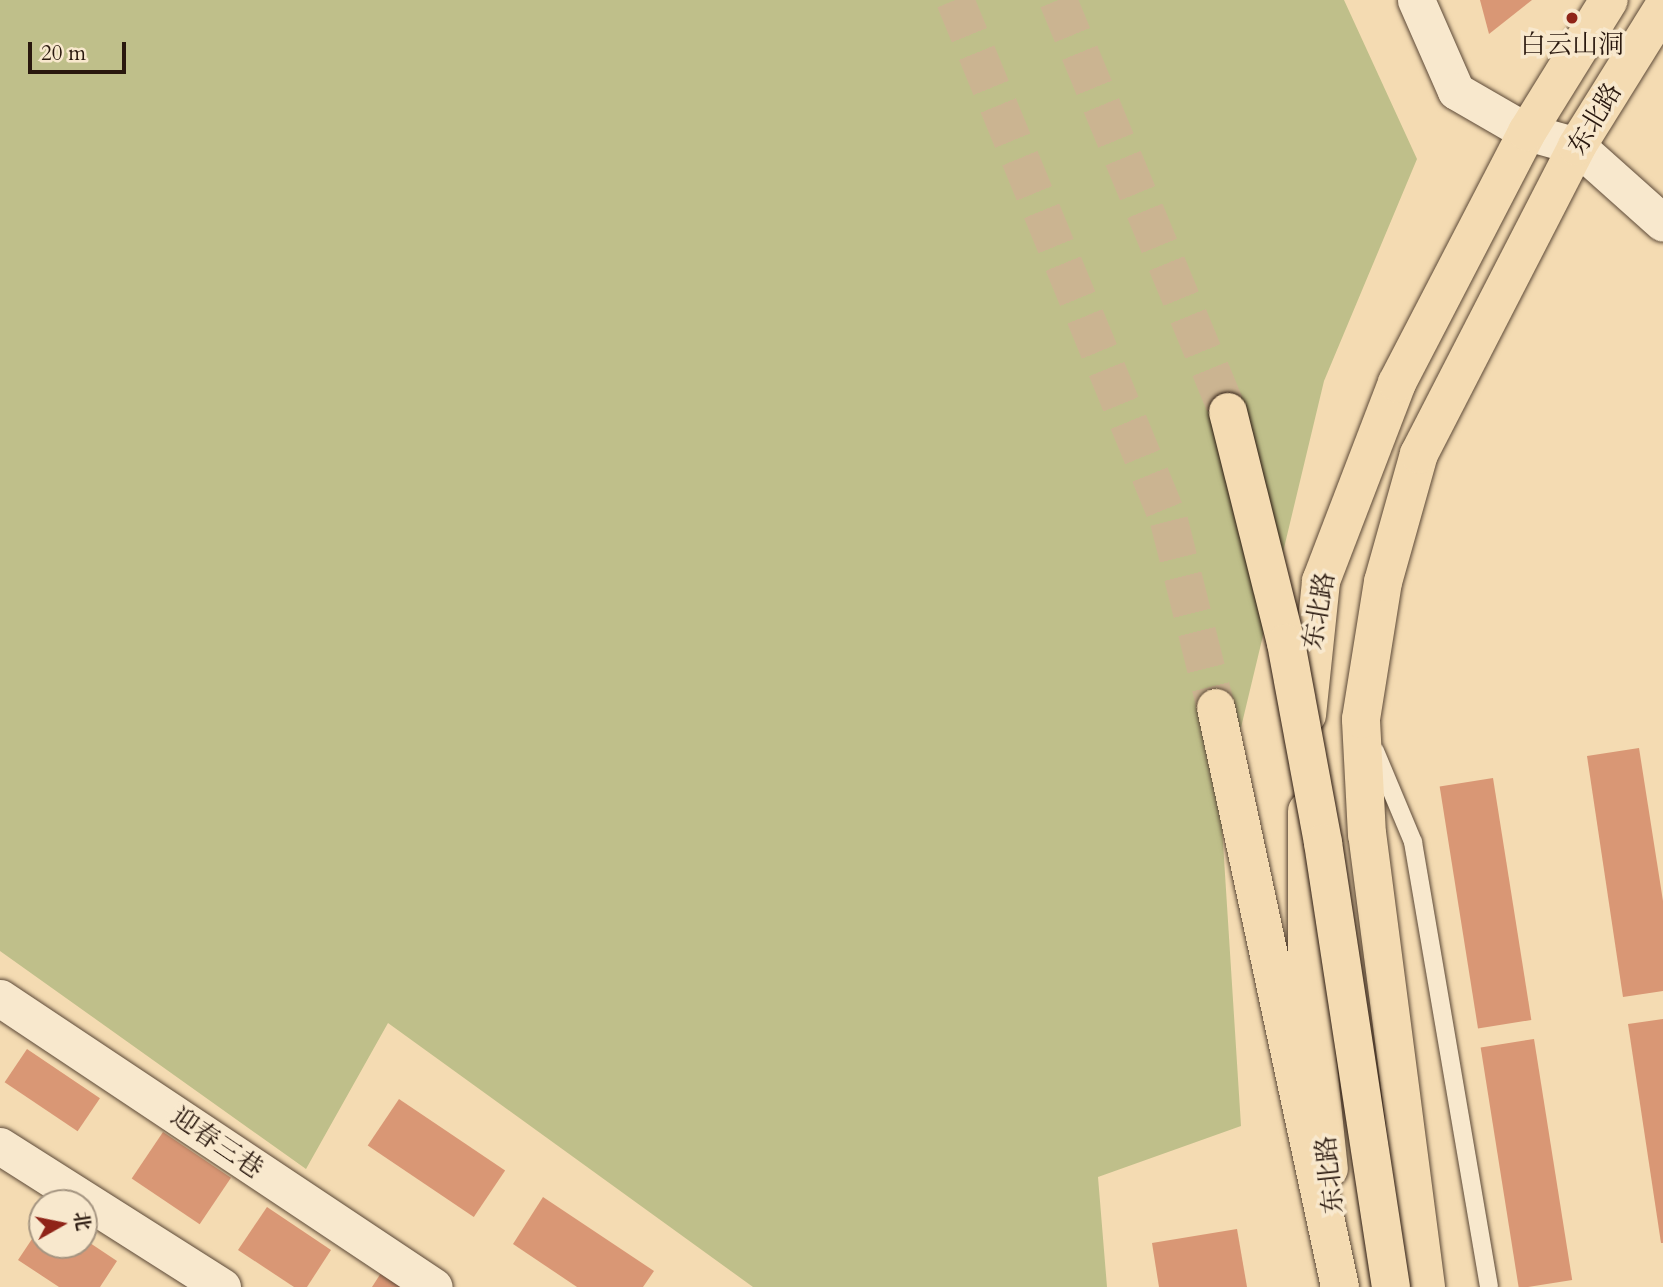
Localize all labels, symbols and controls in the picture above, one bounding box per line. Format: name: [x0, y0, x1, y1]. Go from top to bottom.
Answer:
marker: 白云山洞: [1564, 10, 1580, 26]
scale bar: [32, 28, 130, 72]
place label: 白云山洞: [1520, 29, 1624, 61]
text: 20 m: [41, 39, 86, 68]
street label: 东北路: [1562, 78, 1628, 160]
street label: 东北路: [1297, 570, 1341, 652]
street label: 迎春三巷: [165, 1101, 269, 1185]
street label: 东北路: [1310, 1135, 1350, 1215]
north arrow: [28, 1189, 98, 1259]
text: 北: [67, 1210, 96, 1232]

